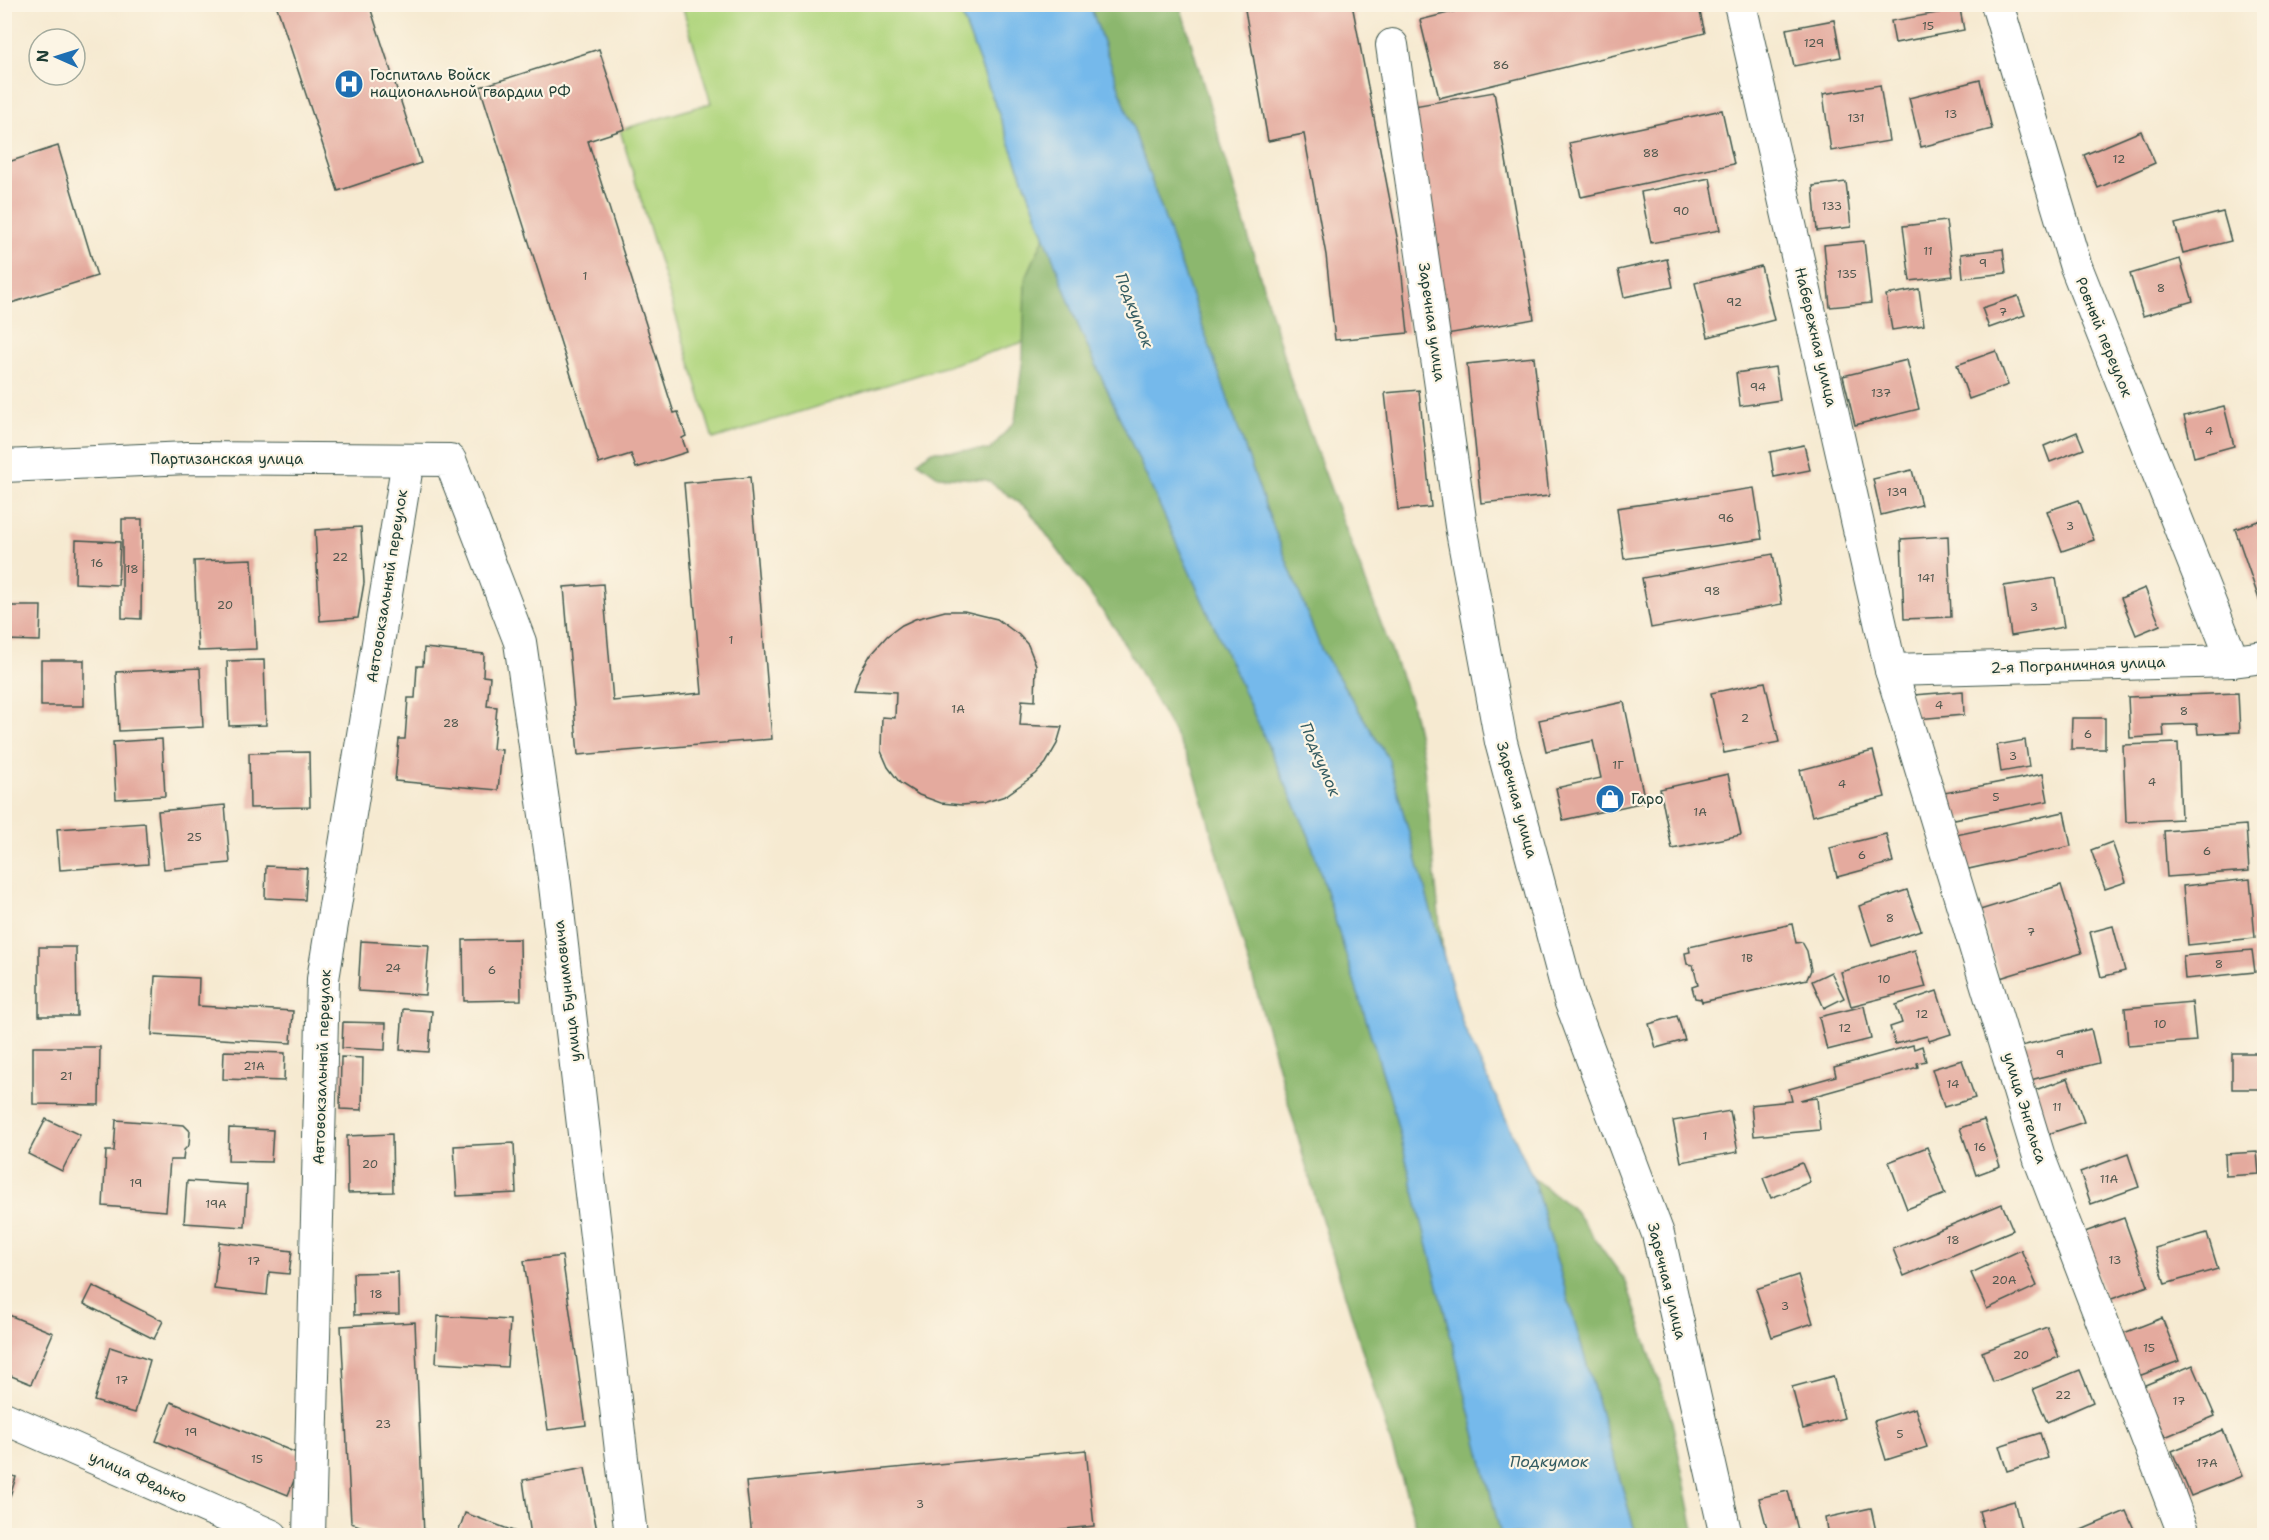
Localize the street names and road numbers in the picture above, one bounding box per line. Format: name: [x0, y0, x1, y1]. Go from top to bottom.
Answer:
street label: Заречная улица: [1414, 261, 1450, 383]
street label: Набережная улица: [1790, 265, 1842, 409]
street label: Ровный переулок: [2071, 274, 2137, 400]
street label: Партизанская улица: [151, 449, 304, 469]
street label: Автовокзальный переулок: [362, 488, 412, 684]
street label: 2-я Пограничная улица: [1990, 652, 2167, 678]
street label: Заречная улица: [1492, 740, 1542, 861]
street label: улица Бунимовича: [548, 918, 586, 1063]
street label: Автовокзальный переулок: [309, 969, 335, 1165]
street label: улица Энгельса: [1999, 1050, 2052, 1167]
street label: Заречная улица: [1643, 1221, 1691, 1342]
street label: улица Федько: [86, 1446, 190, 1508]

